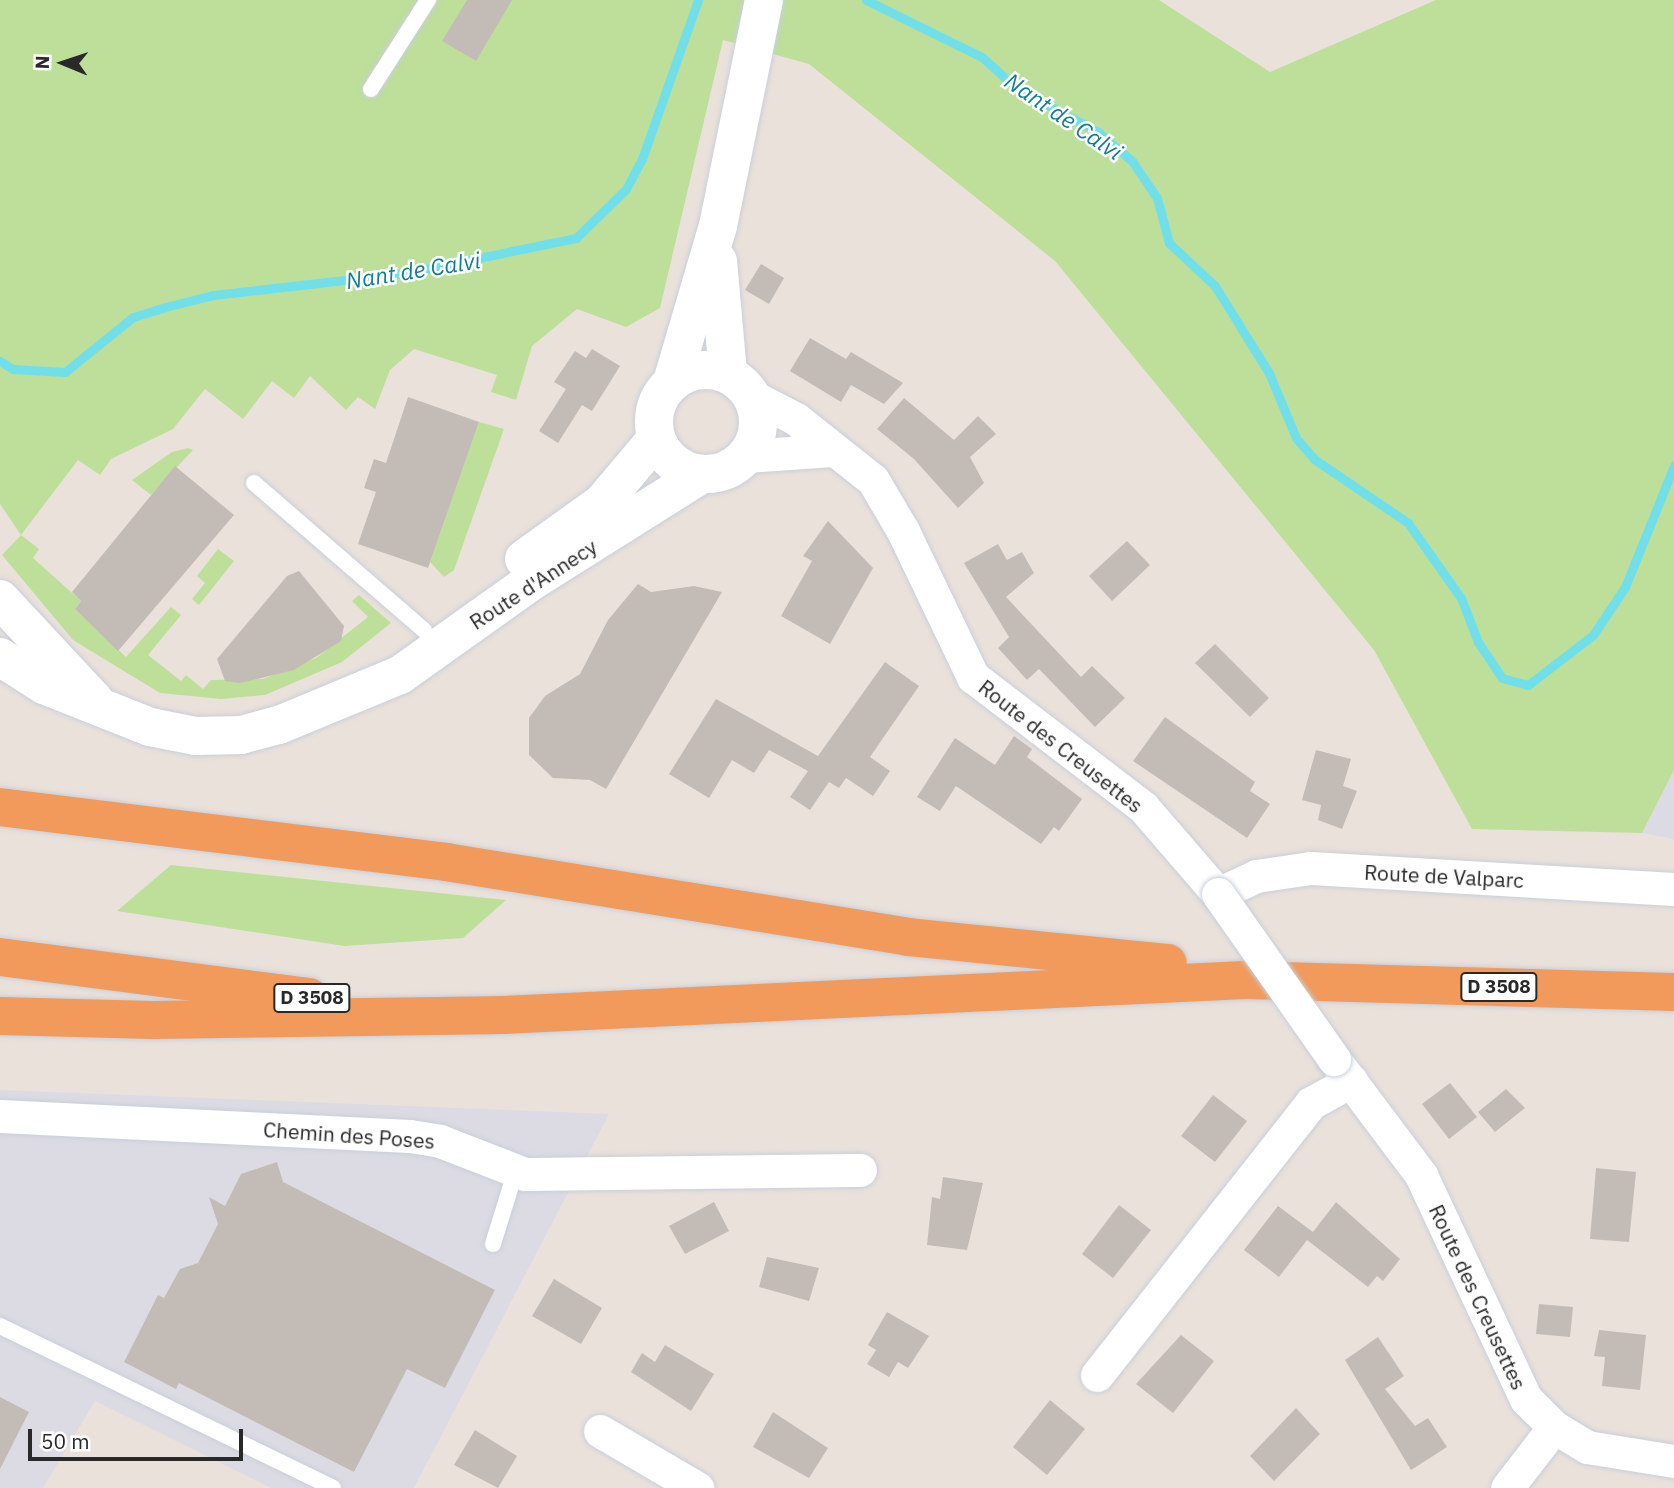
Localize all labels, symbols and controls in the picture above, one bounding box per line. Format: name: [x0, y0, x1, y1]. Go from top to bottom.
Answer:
north arrow: [28, 28, 98, 98]
text: N: [30, 55, 54, 70]
water label: Nant de Calvi: [1000, 67, 1128, 165]
water label: Nant de Calvi: [344, 246, 482, 294]
street label: Route d'Annecy: [465, 533, 601, 635]
street label: Route des Creusettes: [974, 674, 1148, 818]
street label: Route de Valparc: [1364, 859, 1524, 893]
road number: D 3508: [1459, 972, 1539, 1002]
road number: D 3508: [272, 982, 352, 1014]
street label: Chemin des Poses: [262, 1116, 436, 1154]
street label: Route des Creusettes: [1424, 1200, 1532, 1394]
scale bar: [32, 1414, 247, 1458]
text: 50 m: [41, 1427, 90, 1455]

